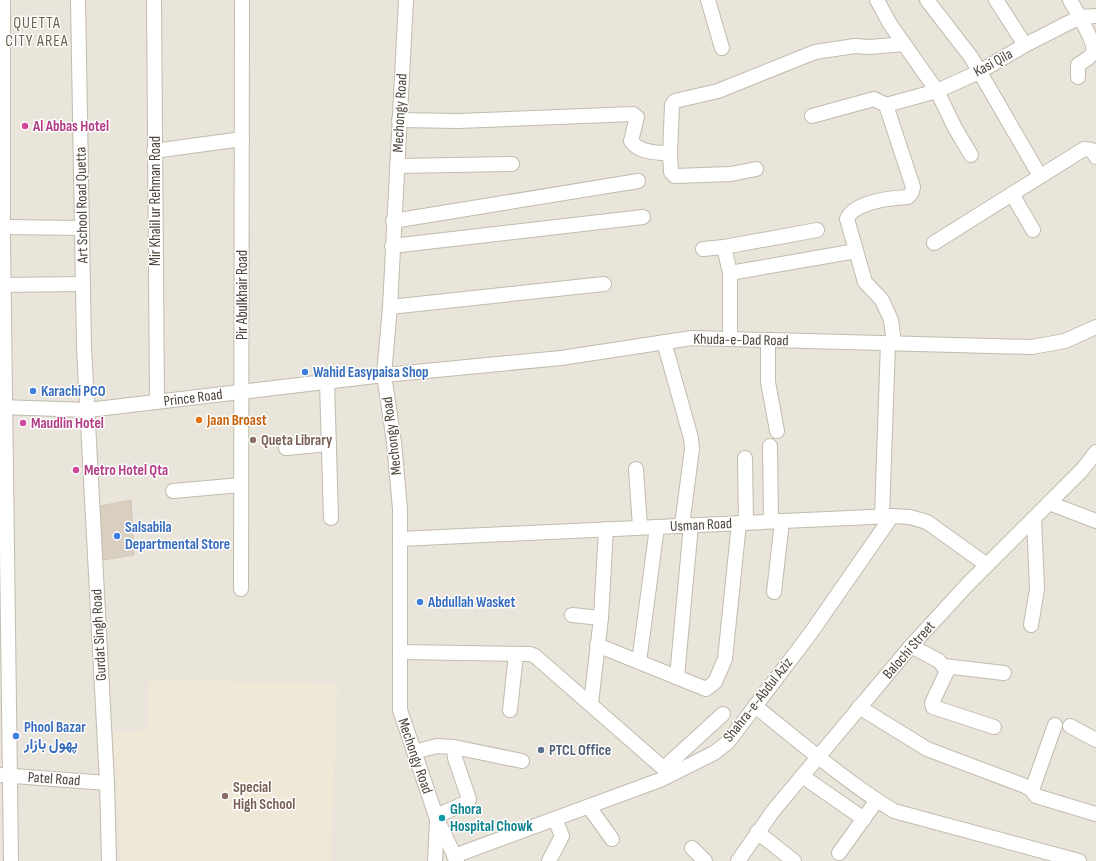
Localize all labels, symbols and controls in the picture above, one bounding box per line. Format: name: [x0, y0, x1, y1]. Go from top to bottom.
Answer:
district label: QUETTA CITY AREA: [5, 14, 69, 51]
street label: Kasi Qila: [970, 44, 1016, 81]
street label: Mechongy Road: [388, 73, 412, 153]
place label: Al Abbas Hotel: [32, 117, 109, 136]
marker: Al Abbas Hotel: [20, 121, 30, 131]
street label: Mir Khalil ur Rehman Road: [146, 136, 165, 266]
street label: Art School Road Quetta: [71, 146, 93, 264]
street label: Pir Abulkhair Road: [233, 250, 252, 340]
street label: Khuda-e-Dad Road: [693, 330, 789, 350]
place label: Wahid Easypaisa Shop: [313, 363, 429, 382]
marker: Wahid Easypaisa Shop: [300, 367, 310, 377]
place label: Karachi PCO: [41, 382, 106, 401]
street label: Prince Road: [162, 385, 224, 411]
marker: Karachi PCO: [28, 386, 38, 396]
street label: Mechongy Road: [378, 396, 406, 476]
place label: Jaan Broast: [206, 411, 267, 430]
place label: Maudlin Hotel: [31, 414, 104, 433]
marker: Jaan Broast: [194, 415, 204, 425]
marker: Maudlin Hotel: [18, 418, 28, 428]
place label: Queta Library: [261, 431, 333, 450]
marker: Queta Library: [248, 435, 258, 445]
place label: Metro Hotel Qta: [84, 461, 168, 480]
marker: Metro Hotel Qta: [71, 465, 81, 475]
street label: Usman Road: [670, 514, 732, 536]
place label: Salsabila Departmental Store: [125, 518, 230, 554]
marker: Salsabila Departmental Store: [112, 531, 122, 541]
street label: Gurdat Singh Road: [87, 588, 111, 682]
place label: Abdullah Wasket: [427, 593, 515, 612]
marker: Abdullah Wasket: [415, 597, 425, 607]
street label: Balochi Street: [879, 617, 940, 683]
street label: Shahra-e-Abdul Aziz: [719, 653, 797, 746]
street label: Mechongy Road: [393, 716, 437, 796]
place label: Phool Bazar پھول بازار: [23, 718, 86, 754]
marker: Phool Bazar پھول بازار: [11, 731, 21, 741]
place label: PTCL Office: [549, 741, 611, 760]
marker: PTCL Office: [536, 745, 546, 755]
street label: Patel Road: [27, 768, 81, 790]
place label: Special High School: [233, 778, 295, 814]
marker: Special High School: [220, 791, 230, 801]
place label: Ghora Hospital Chowk: [450, 800, 533, 836]
marker: Ghora Hospital Chowk: [437, 813, 447, 823]

